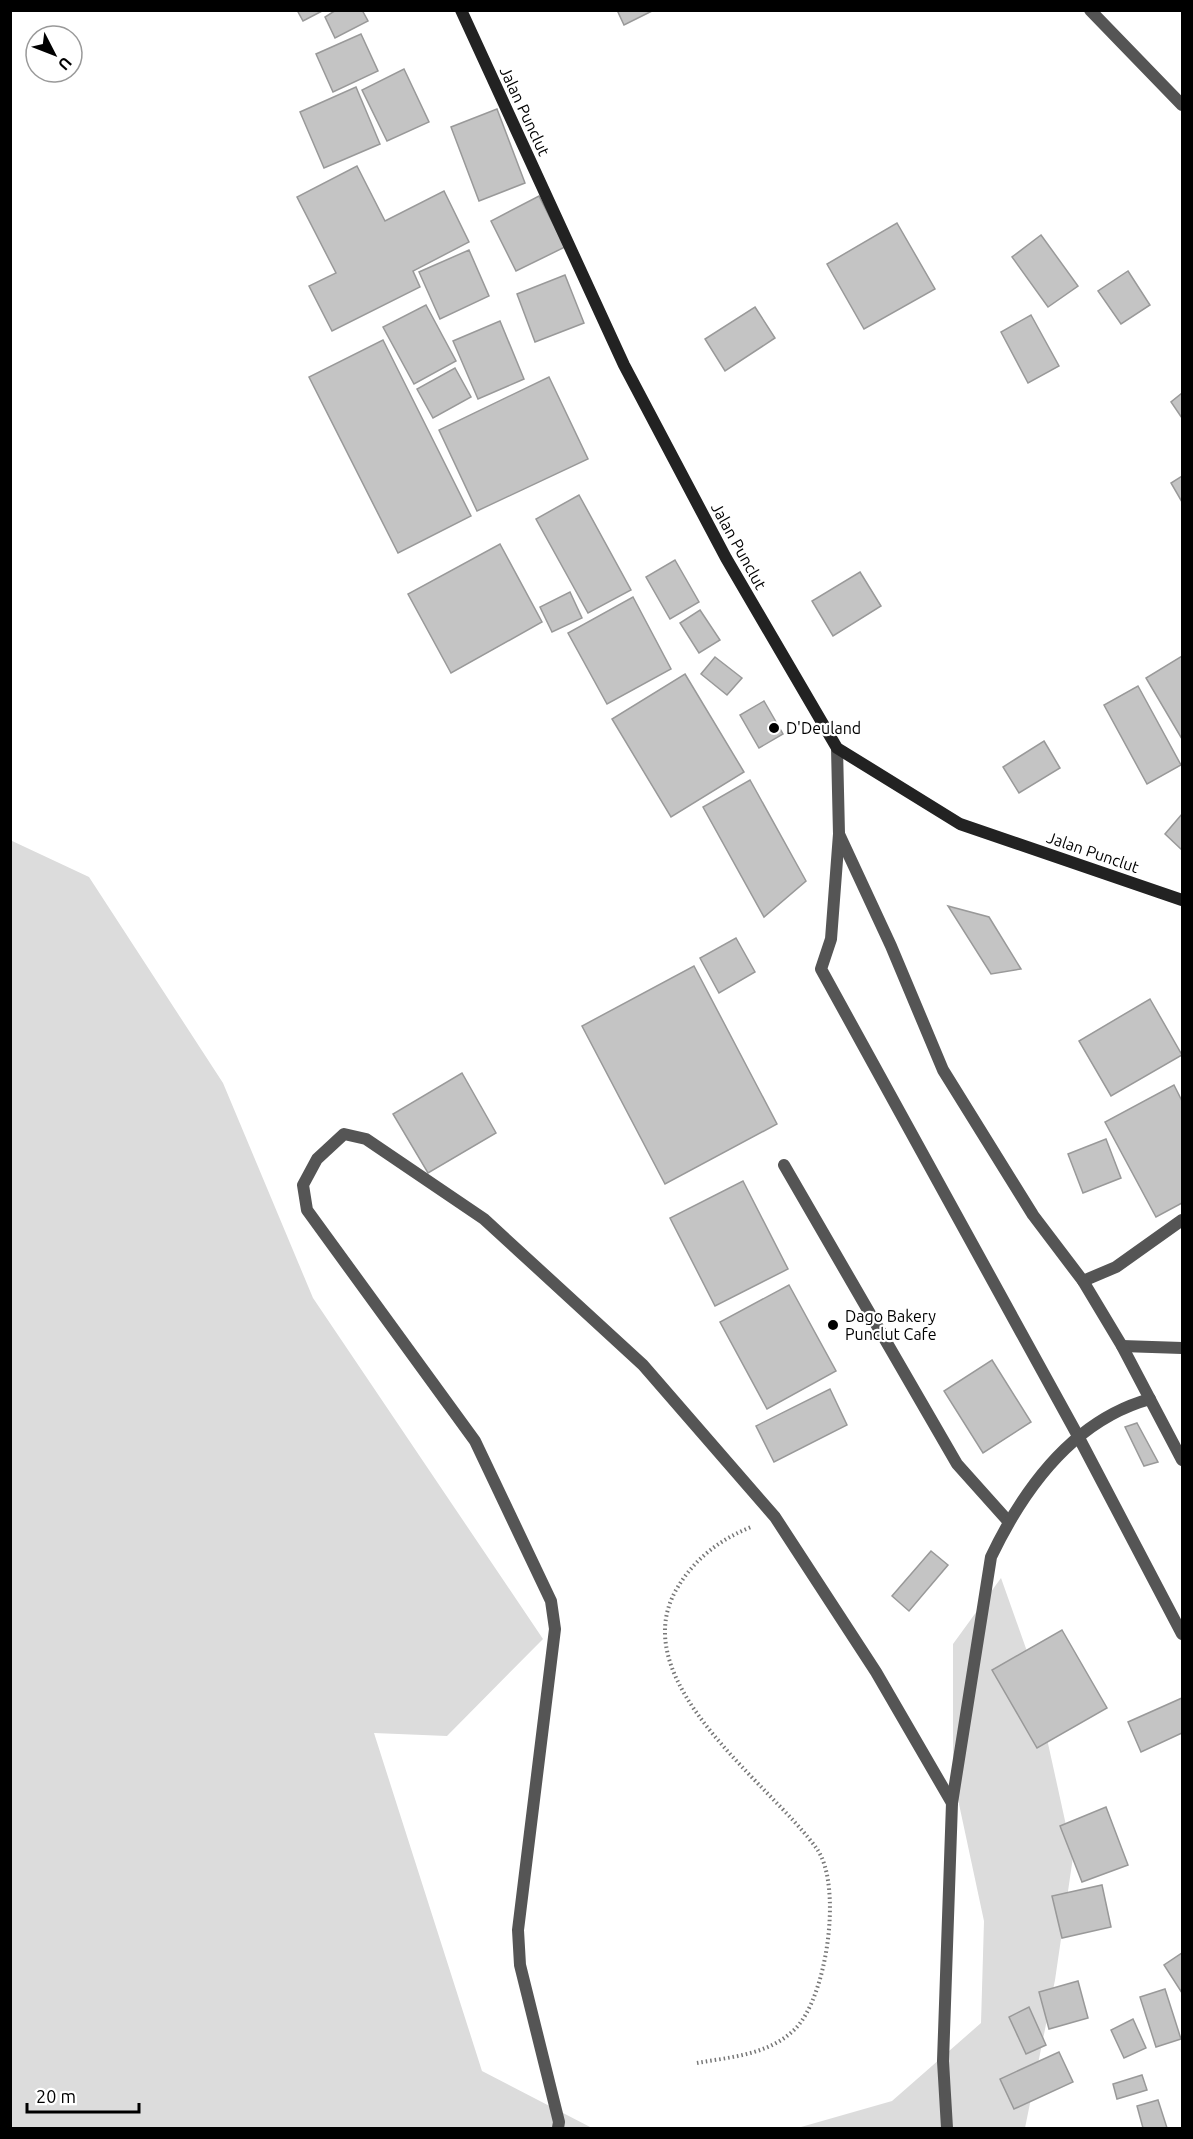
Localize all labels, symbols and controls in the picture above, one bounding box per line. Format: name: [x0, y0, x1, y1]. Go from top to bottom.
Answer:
north arrow: [24, 24, 84, 84]
text: U: [55, 54, 76, 74]
street label: Jalan Punclut: [497, 64, 554, 159]
street label: Jalan Punclut: [708, 500, 771, 593]
place label: D'Deuland: [786, 719, 861, 737]
marker: D'Deuland: [767, 721, 781, 735]
street label: Jalan Punclut: [1045, 828, 1142, 876]
place label: Dago Bakery Punclut Cafe: [845, 1307, 937, 1343]
marker: Dago Bakery Punclut Cafe: [826, 1318, 840, 1332]
scale bar: [27, 2076, 140, 2114]
text: 20 m: [36, 2086, 76, 2106]

